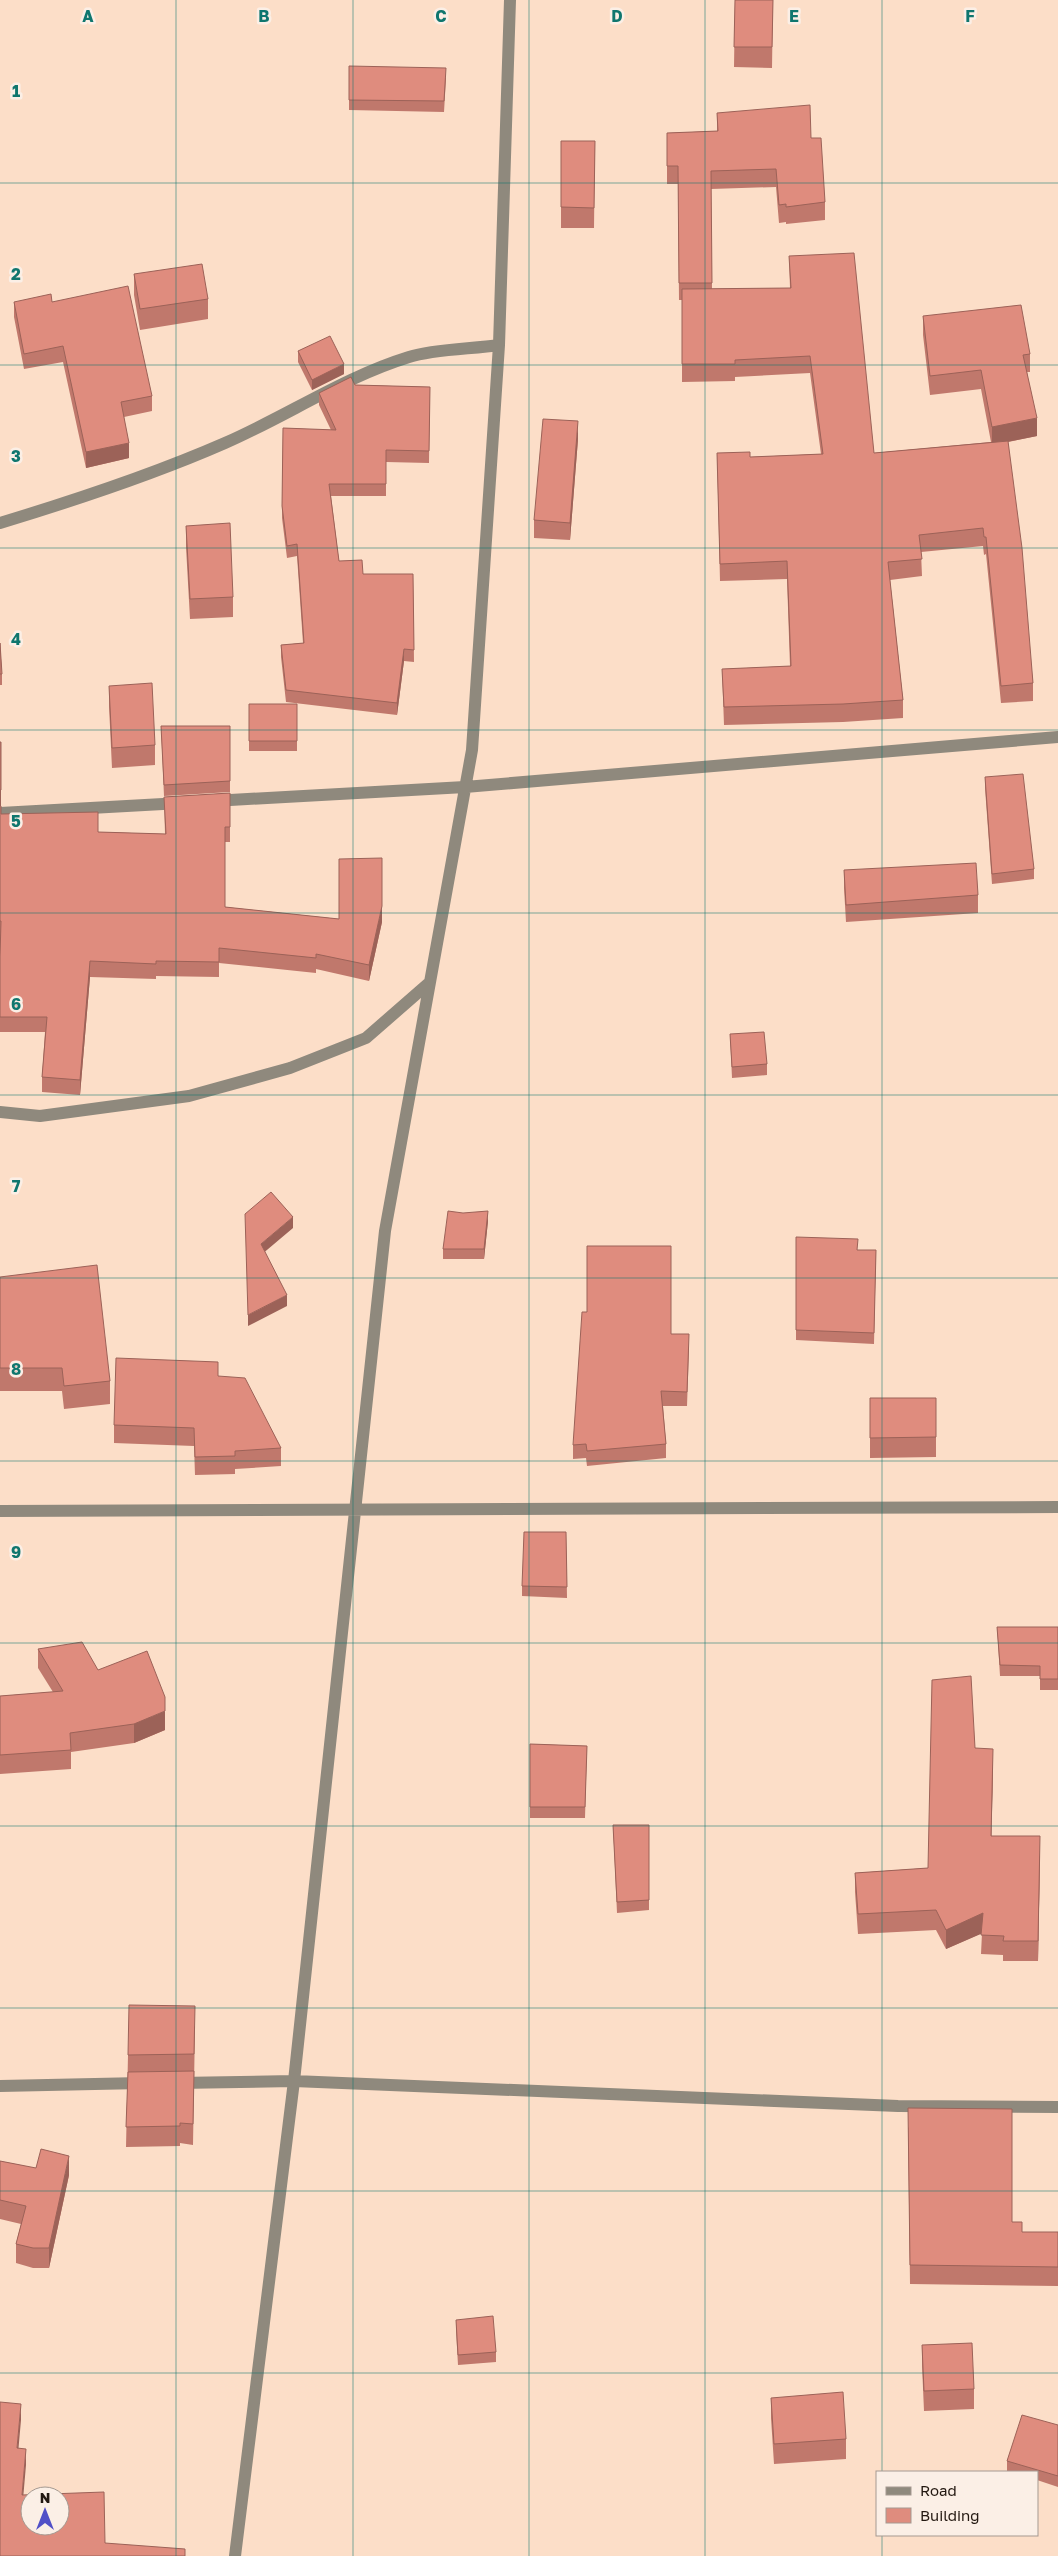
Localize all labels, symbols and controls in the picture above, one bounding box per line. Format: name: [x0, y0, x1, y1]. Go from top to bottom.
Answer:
text: A: [82, 6, 94, 26]
text: B: [258, 6, 270, 26]
text: C: [435, 6, 447, 26]
text: D: [611, 6, 623, 26]
text: E: [789, 6, 799, 26]
text: F: [965, 6, 975, 26]
text: 1: [12, 81, 20, 101]
text: 2: [11, 264, 21, 284]
text: 3: [11, 446, 21, 466]
text: 4: [11, 629, 21, 649]
text: 5: [11, 811, 21, 831]
text: 6: [11, 994, 21, 1014]
text: 7: [12, 1176, 21, 1196]
text: 8: [11, 1359, 21, 1379]
text: 9: [11, 1542, 21, 1562]
legend: [876, 2471, 1038, 2536]
text: Road: [920, 2481, 957, 2499]
north arrow: [20, 2486, 70, 2536]
text: N: [40, 2489, 50, 2506]
text: Building: [920, 2506, 980, 2524]

